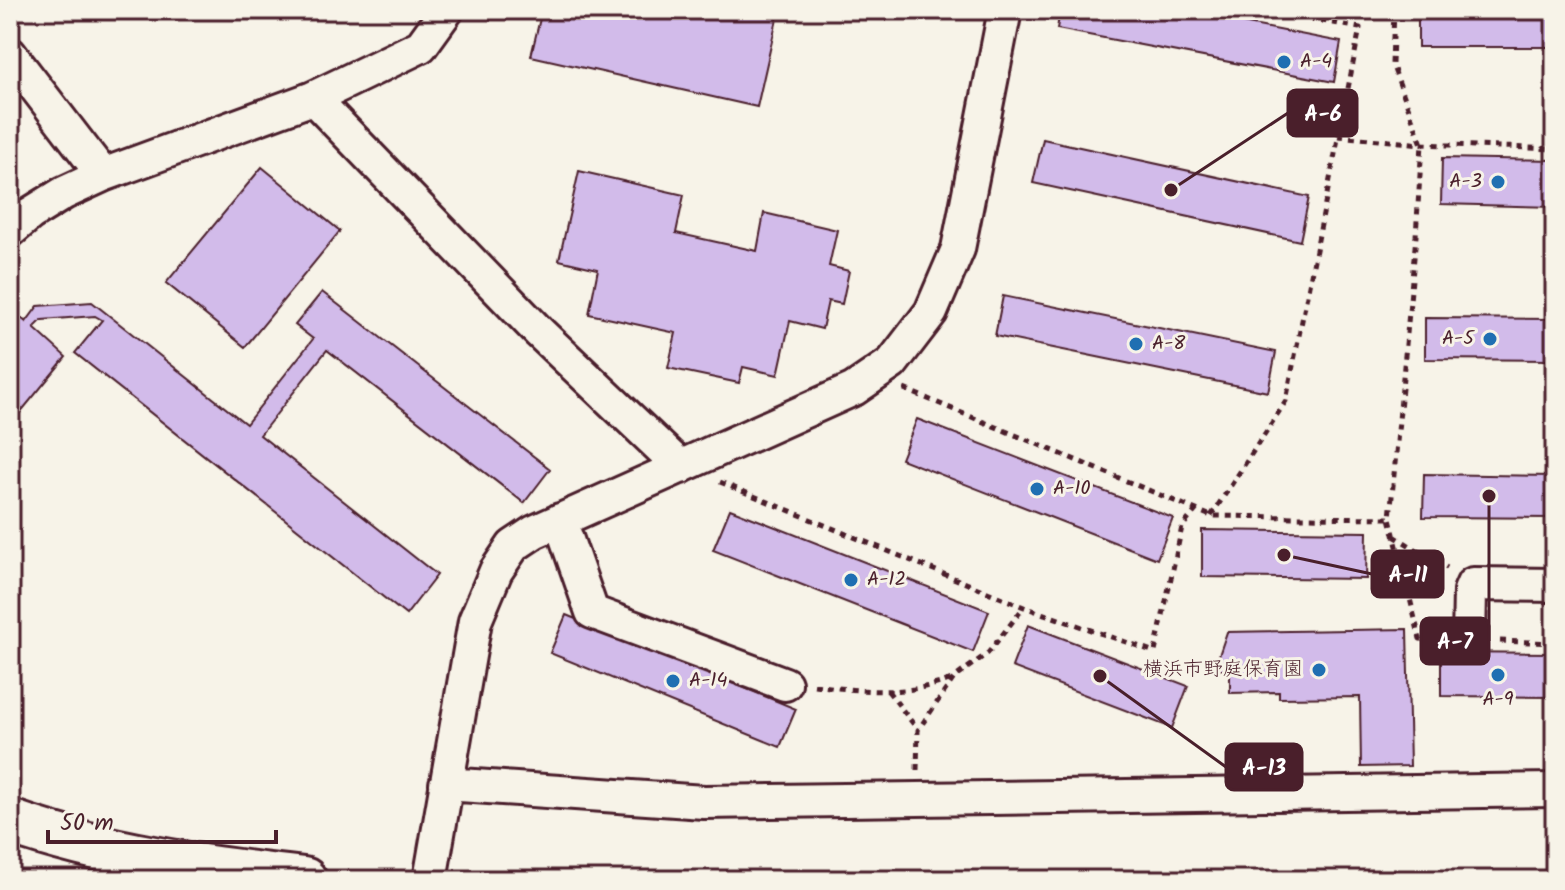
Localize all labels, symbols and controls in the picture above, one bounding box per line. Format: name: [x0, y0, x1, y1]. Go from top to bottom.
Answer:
place label: A-4: [1300, 46, 1332, 78]
marker: A-4: [1275, 53, 1293, 71]
callout: A-6: [1288, 90, 1357, 136]
text: A-6: [1304, 98, 1342, 133]
place label: A-3: [1449, 166, 1482, 198]
marker: A-3: [1489, 173, 1507, 191]
place label: A-5: [1442, 323, 1475, 355]
place label: A-8: [1152, 328, 1186, 360]
marker: A-5: [1481, 330, 1499, 348]
marker: A-8: [1127, 335, 1145, 353]
place label: A-10: [1053, 473, 1091, 505]
marker: A-10: [1028, 480, 1046, 498]
callout: A-11: [1372, 551, 1443, 597]
text: A-11: [1389, 559, 1428, 594]
place label: A-12: [867, 564, 906, 596]
marker: A-12: [842, 571, 860, 589]
callout: A-7: [1421, 618, 1489, 664]
text: A-7: [1437, 626, 1474, 661]
place label: 横浜市野庭保育園: [1143, 654, 1303, 686]
marker: 横浜市野庭保育園: [1310, 661, 1328, 679]
place label: A-14: [689, 665, 728, 697]
marker: A-9: [1489, 666, 1507, 684]
marker: A-14: [664, 672, 682, 690]
place label: A-9: [1482, 684, 1514, 716]
callout: A-13: [1226, 744, 1302, 790]
text: A-13: [1242, 752, 1286, 787]
scale bar: [48, 794, 276, 844]
text: 50 m: [60, 804, 114, 843]

